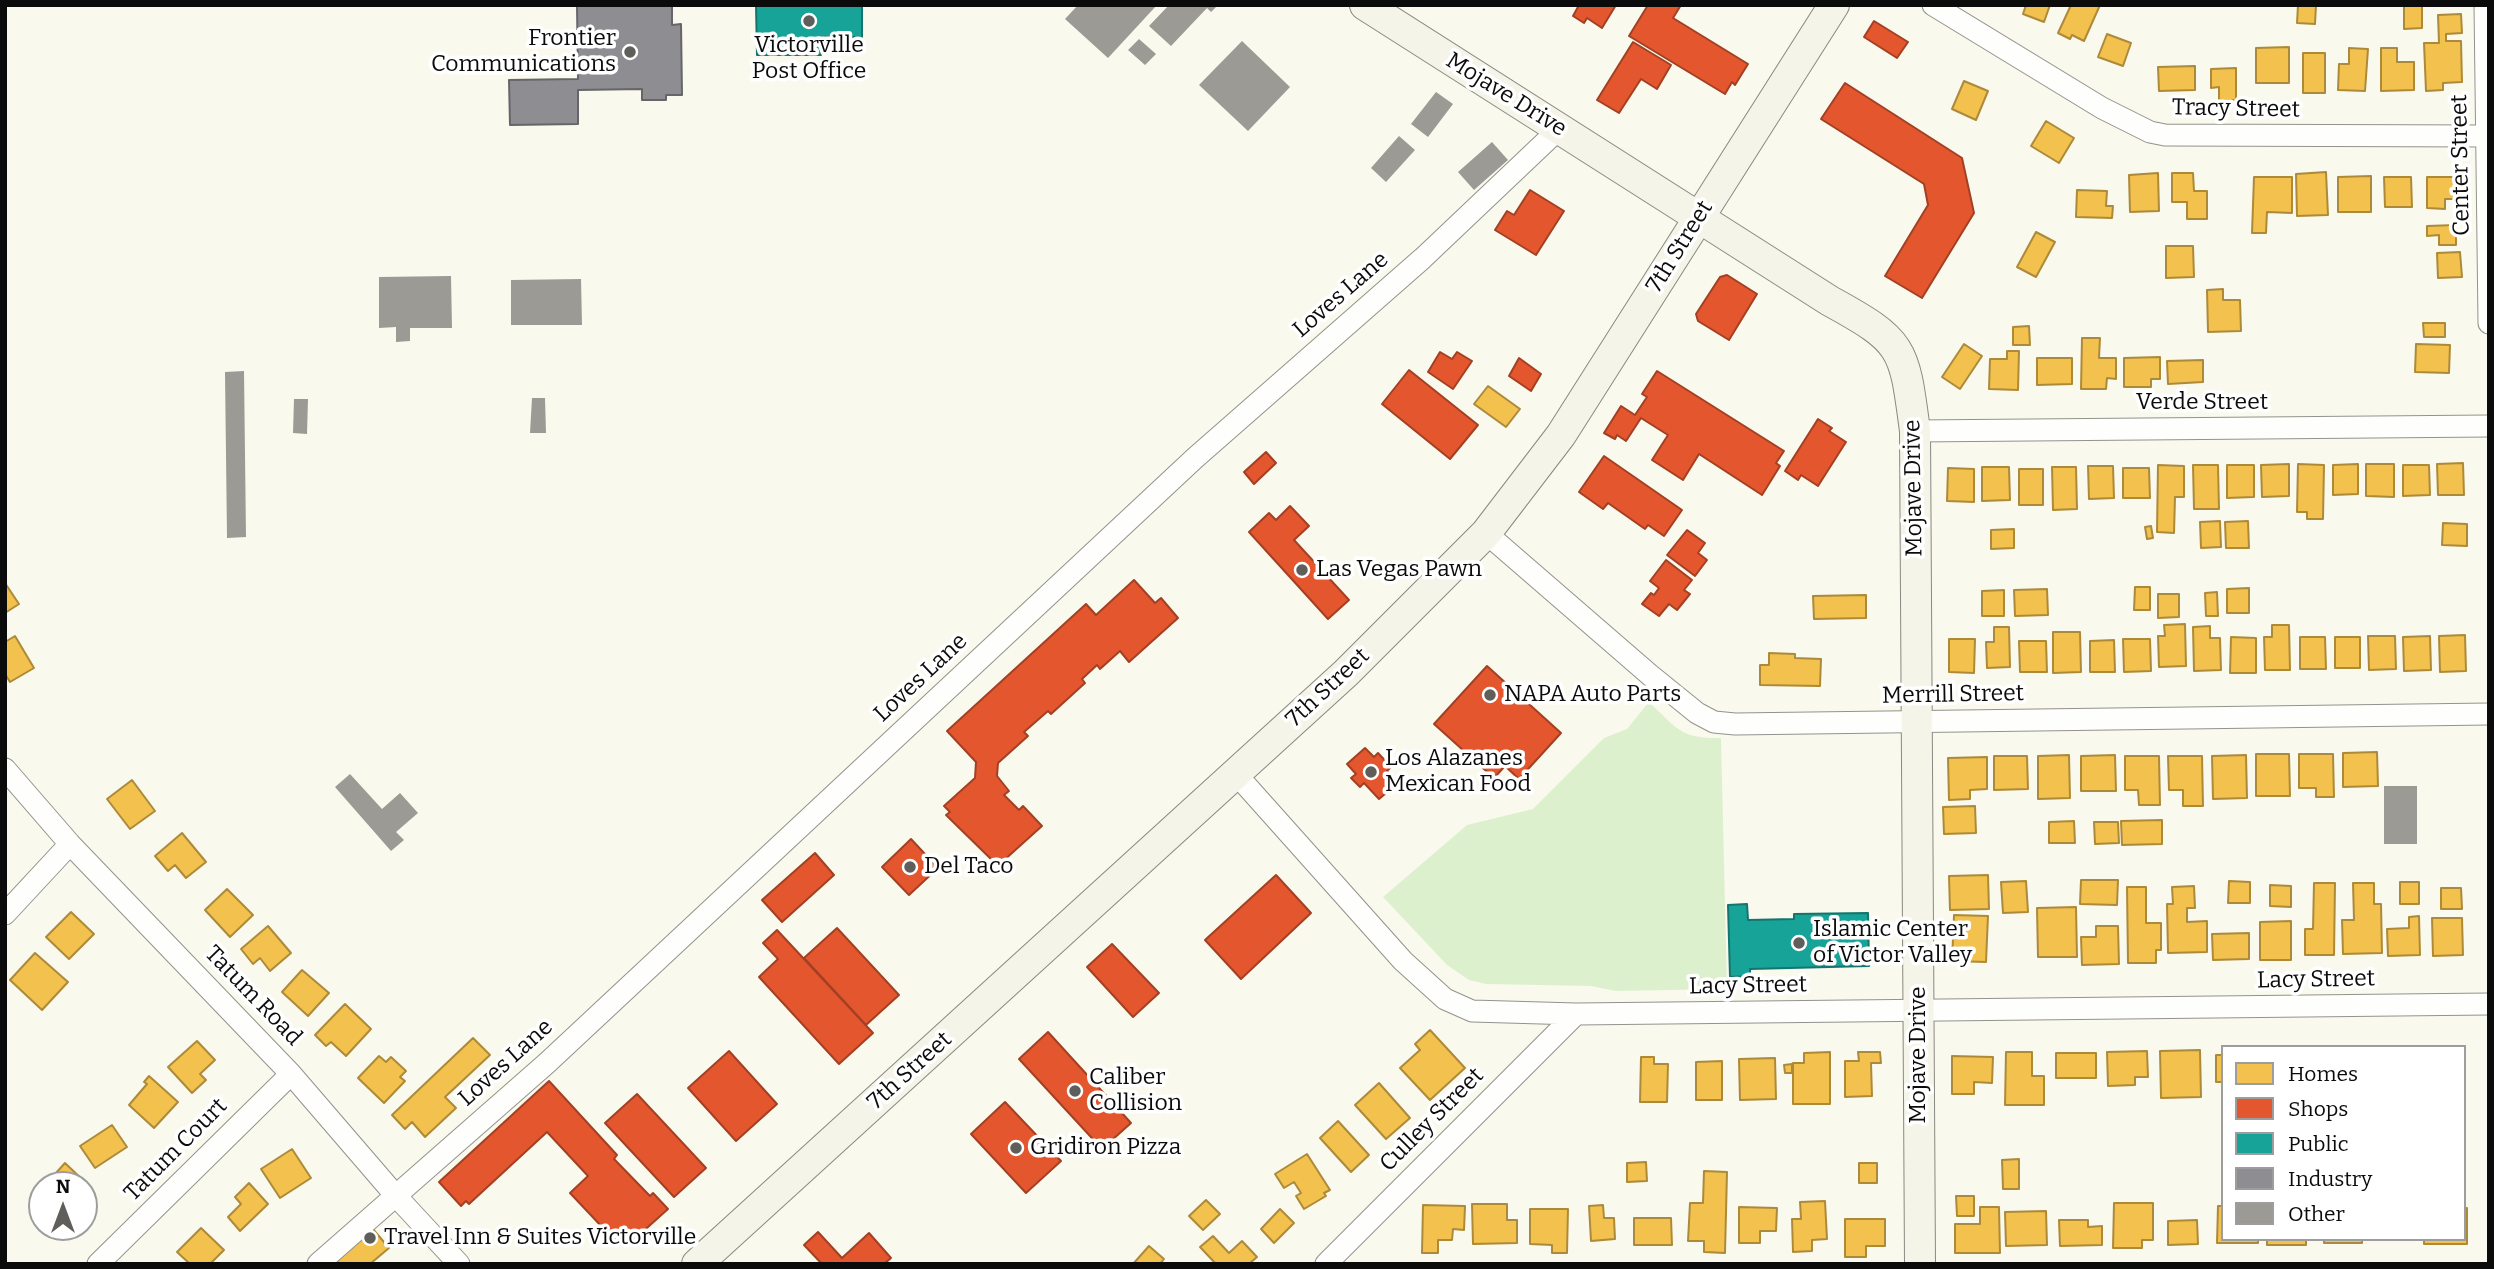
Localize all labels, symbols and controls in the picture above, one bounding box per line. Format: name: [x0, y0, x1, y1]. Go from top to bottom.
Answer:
marker: Victorville Post Office: [801, 13, 817, 29]
place label: Frontier Communications: [431, 25, 616, 79]
place label: Victorville Post Office: [752, 32, 866, 86]
marker: Frontier Communications: [622, 44, 638, 60]
street label: Mojave Drive: [1441, 47, 1571, 143]
street label: Tracy Street: [2172, 94, 2300, 124]
street label: Center Street: [2446, 94, 2476, 236]
street label: 7th Street: [1641, 196, 1719, 298]
street label: Loves Lane: [1288, 246, 1394, 344]
street label: Verde Street: [2136, 389, 2268, 417]
street label: Mojave Drive: [1899, 419, 1929, 557]
place label: Las Vegas Pawn: [1316, 556, 1482, 584]
marker: Las Vegas Pawn: [1294, 562, 1310, 578]
street label: Loves Lane: [869, 628, 973, 728]
street label: 7th Street: [1281, 643, 1375, 733]
street label: Merrill Street: [1882, 680, 2024, 710]
place label: NAPA Auto Parts: [1504, 681, 1681, 709]
marker: NAPA Auto Parts: [1482, 687, 1498, 703]
place label: Los Alazanes Mexican Food: [1385, 745, 1531, 799]
marker: Los Alazanes Mexican Food: [1363, 764, 1379, 780]
place label: Del Taco: [924, 853, 1014, 881]
marker: Del Taco: [902, 859, 918, 875]
place label: Islamic Center of Victor Valley: [1813, 916, 1972, 970]
marker: Islamic Center of Victor Valley: [1791, 935, 1807, 951]
street label: Tatum Road: [199, 940, 307, 1052]
street label: Lacy Street: [2257, 965, 2375, 995]
street label: Lacy Street: [1689, 971, 1807, 1001]
street label: Mojave Drive: [1905, 986, 1933, 1124]
street label: Loves Lane: [453, 1014, 559, 1112]
street label: 7th Street: [862, 1026, 958, 1116]
legend: [2221, 1045, 2466, 1241]
text: Homes: [2288, 1061, 2358, 1087]
street label: Culley Street: [1374, 1062, 1490, 1178]
place label: Caliber Collision: [1089, 1064, 1182, 1118]
marker: Caliber Collision: [1067, 1083, 1083, 1099]
street label: Tatum Court: [119, 1093, 233, 1207]
text: Shops: [2288, 1096, 2348, 1122]
text: Public: [2288, 1131, 2349, 1157]
place label: Gridiron Pizza: [1030, 1134, 1181, 1162]
marker: Gridiron Pizza: [1008, 1140, 1024, 1156]
text: Industry: [2288, 1166, 2372, 1192]
north arrow: [28, 1171, 98, 1241]
text: N: [56, 1175, 70, 1198]
text: Other: [2288, 1201, 2345, 1227]
place label: Travel Inn & Suites Victorville: [384, 1224, 696, 1252]
marker: Travel Inn & Suites Victorville: [362, 1230, 378, 1246]

